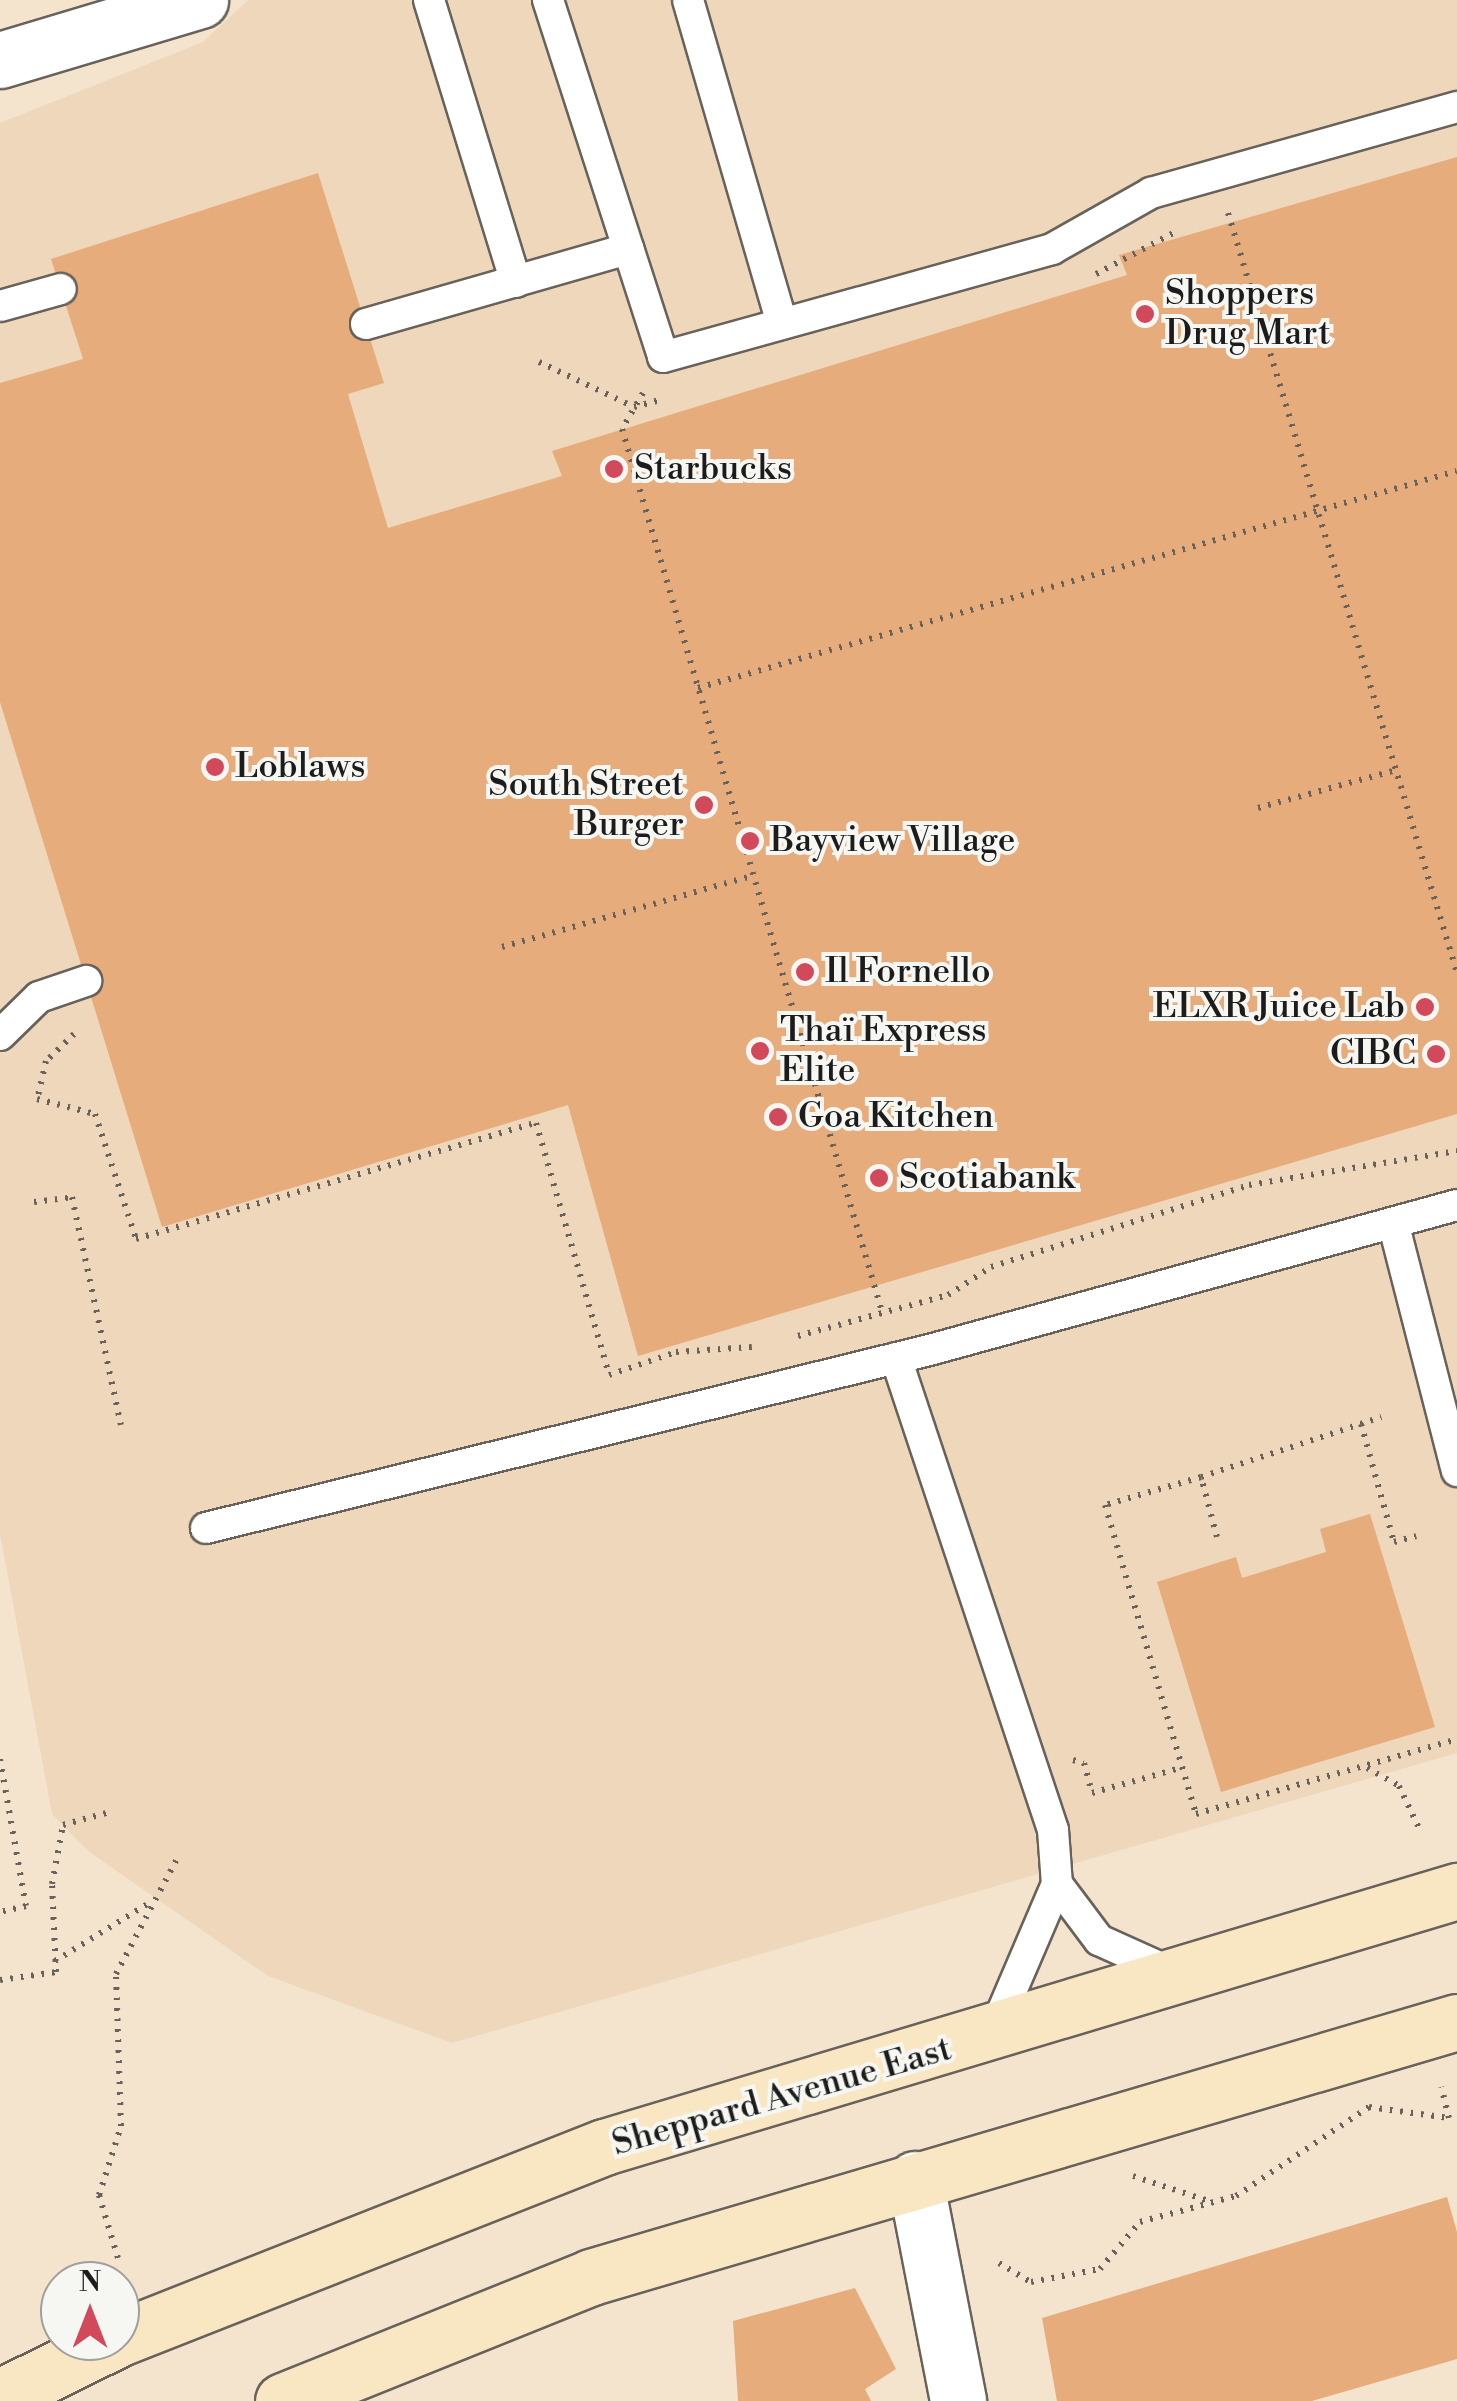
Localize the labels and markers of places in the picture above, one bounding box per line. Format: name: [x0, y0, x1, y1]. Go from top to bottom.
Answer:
place label: Shoppers Drug Mart: [1165, 273, 1331, 355]
marker: Shoppers Drug Mart: [1134, 303, 1156, 325]
place label: Starbucks: [634, 448, 792, 490]
marker: Starbucks: [603, 458, 625, 480]
place label: Loblaws: [235, 746, 366, 788]
marker: Loblaws: [204, 756, 226, 778]
place label: South Street Burger: [488, 764, 684, 846]
marker: South Street Burger: [693, 794, 715, 816]
place label: Bayview Village: [770, 820, 1015, 862]
marker: Bayview Village: [739, 830, 761, 852]
place label: Il Fornello: [825, 951, 991, 993]
marker: Il Fornello: [794, 961, 816, 983]
place label: ELXR Juice Lab: [1153, 986, 1405, 1028]
marker: ELXR Juice Lab: [1414, 996, 1436, 1018]
place label: Thaï Express Elite: [780, 1010, 987, 1092]
place label: CIBC: [1330, 1033, 1416, 1075]
marker: Thaï Express Elite: [749, 1040, 771, 1062]
marker: CIBC: [1425, 1043, 1447, 1065]
place label: Goa Kitchen: [798, 1096, 994, 1138]
marker: Goa Kitchen: [767, 1106, 789, 1128]
place label: Scotiabank: [899, 1157, 1075, 1199]
marker: Scotiabank: [868, 1167, 890, 1189]

